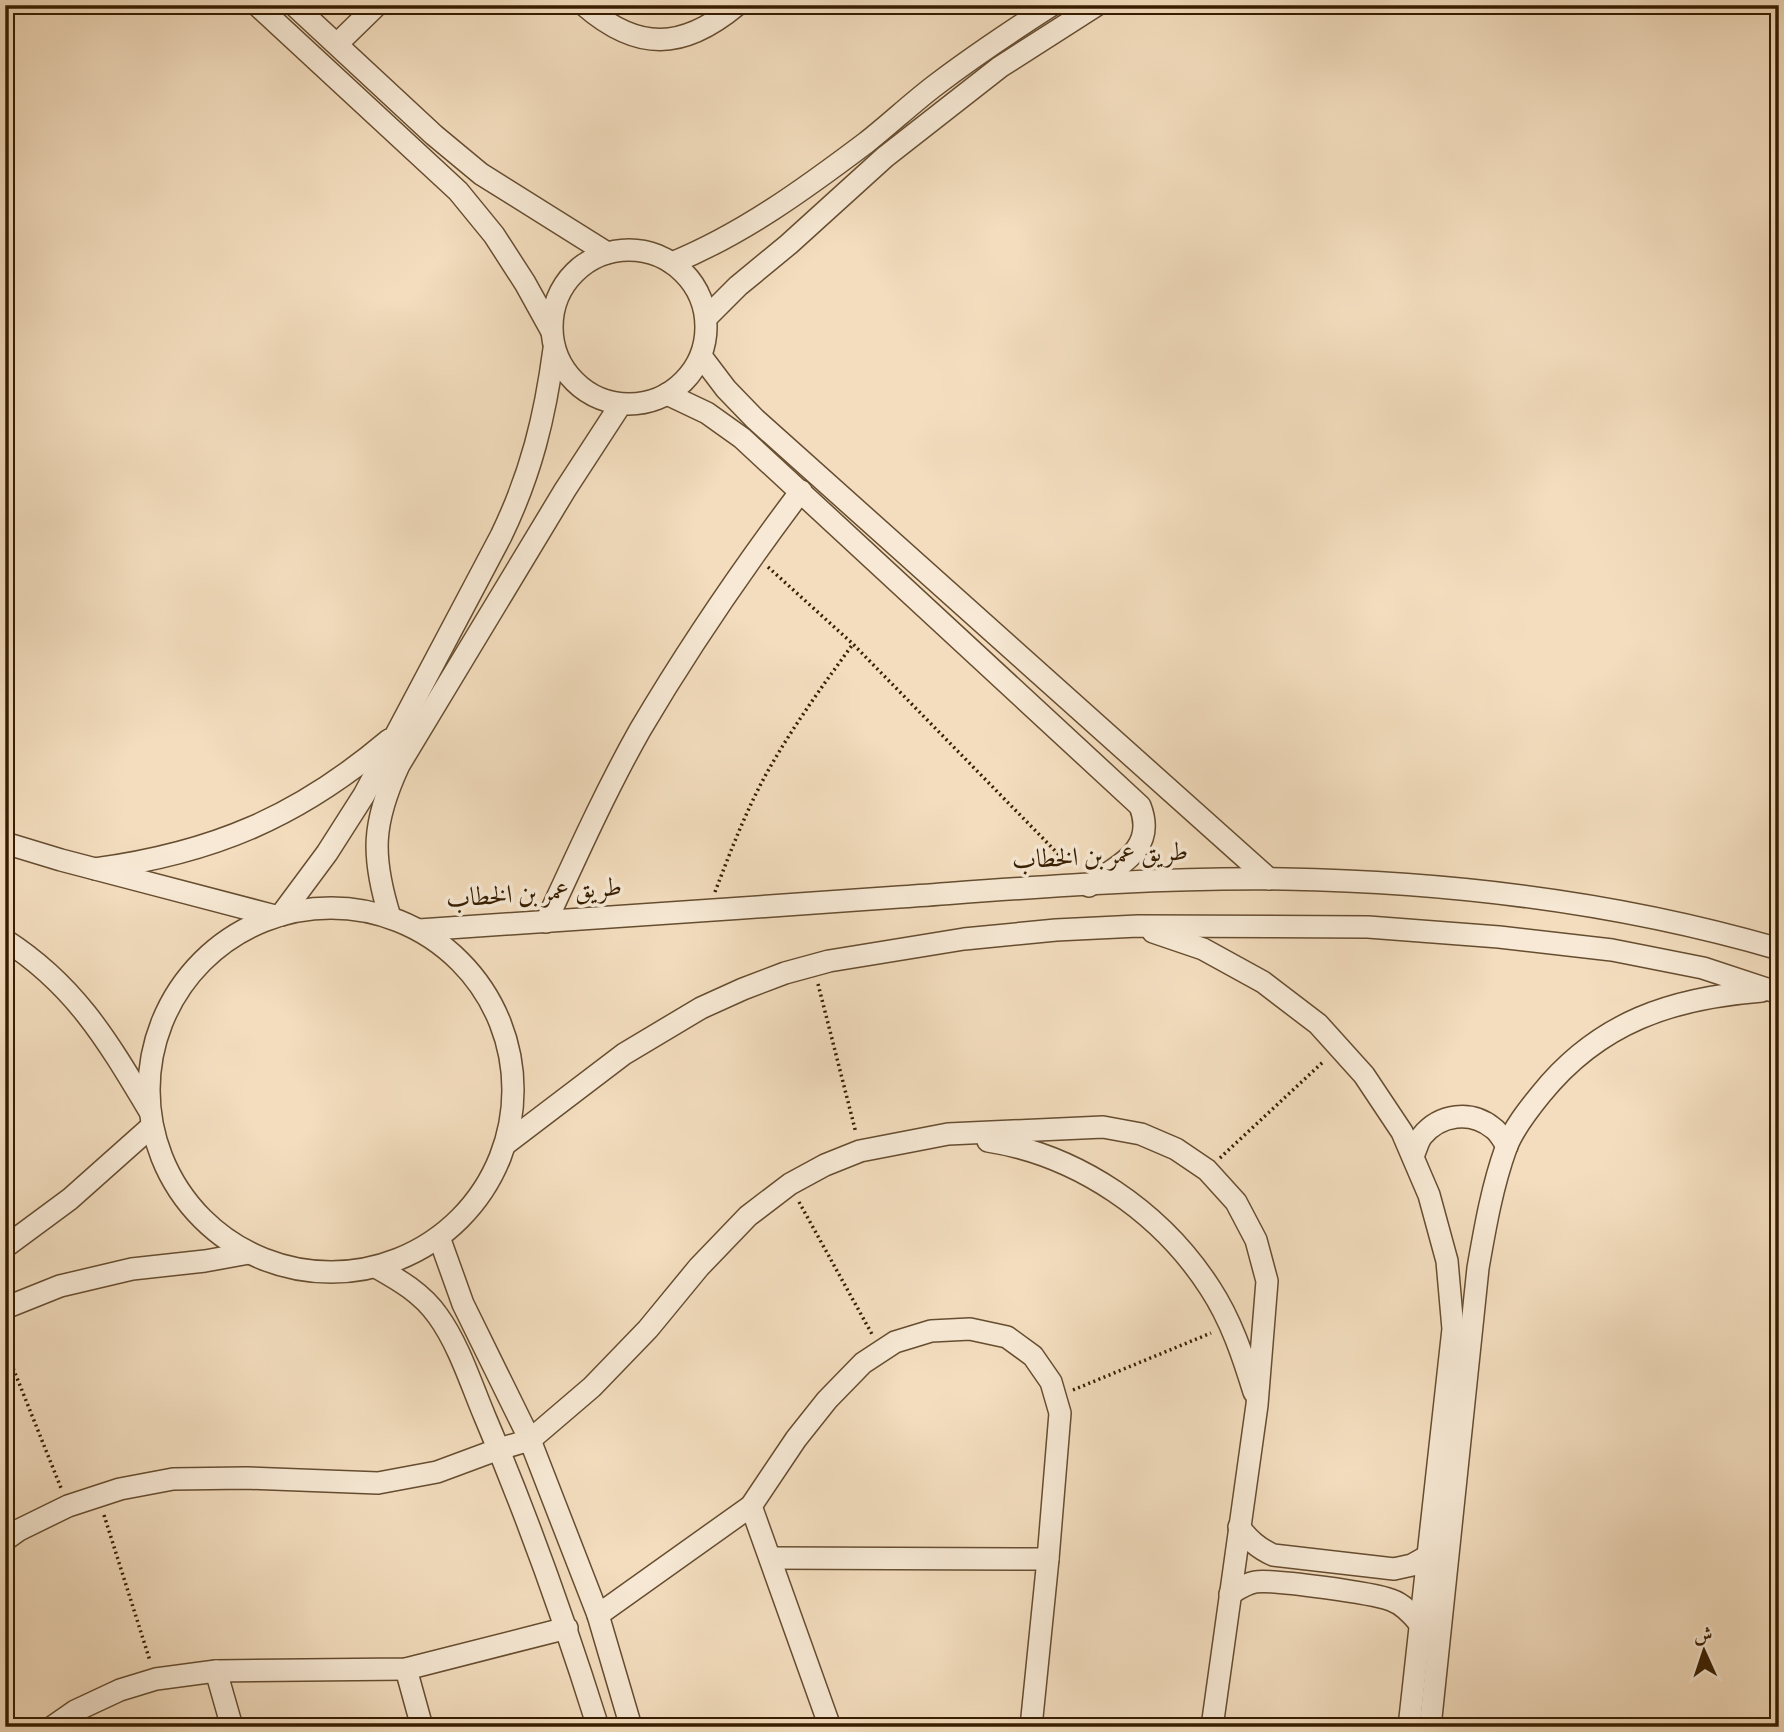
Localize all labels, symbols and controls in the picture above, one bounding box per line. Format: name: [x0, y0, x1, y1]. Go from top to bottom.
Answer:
street label: طريق عمر بن الخطاب: [1011, 834, 1189, 880]
street label: طريق عمر بن الخطاب: [445, 870, 623, 918]
north arrow: [1668, 1616, 1738, 1686]
text: ش: [1693, 1623, 1713, 1649]

